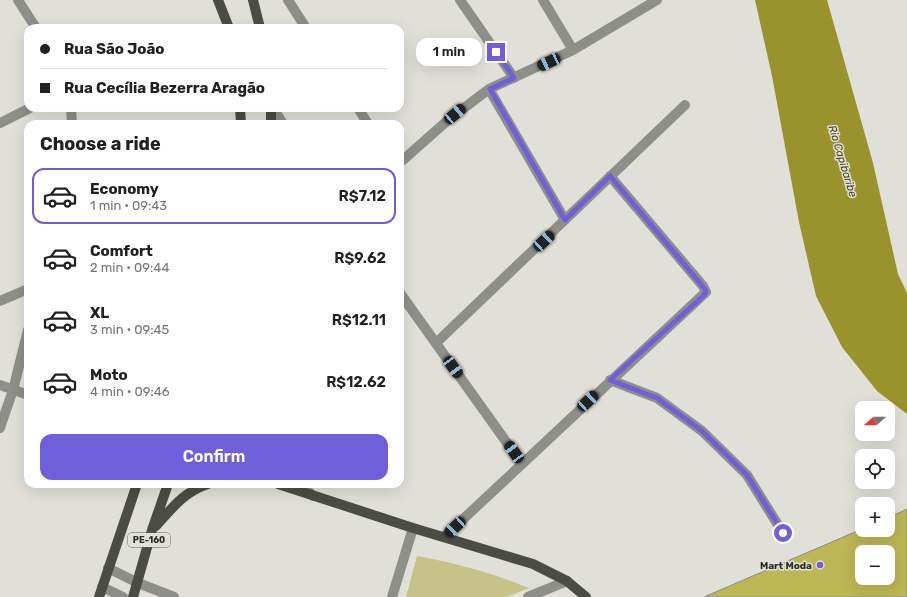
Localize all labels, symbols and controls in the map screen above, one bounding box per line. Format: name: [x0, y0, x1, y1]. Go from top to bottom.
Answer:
callout: 1 min: [416, 38, 482, 66]
text: Rua São João: [64, 40, 164, 58]
route end: [487, 43, 505, 61]
text: 1 min: [433, 44, 465, 59]
car: [536, 51, 562, 73]
text: Rua Cecília Bezerra Aragão: [64, 79, 265, 97]
car: [442, 102, 468, 126]
water label: Rio Capibaribe: [825, 124, 860, 199]
text: Choose a ride: [40, 133, 161, 155]
icon: car: [42, 178, 78, 214]
text: Economy: [90, 180, 159, 198]
text: R$7.12: [339, 187, 386, 205]
text: 1 min · 09:43: [90, 198, 167, 213]
car: [531, 228, 557, 254]
icon: car: [42, 240, 78, 276]
text: Comfort: [90, 242, 153, 260]
text: R$9.62: [334, 249, 386, 267]
text: 2 min · 09:44: [90, 260, 170, 275]
icon: car: [42, 302, 78, 338]
text: XL: [90, 304, 109, 322]
text: R$12.11: [332, 311, 386, 329]
text: 3 min · 09:45: [90, 322, 169, 337]
car: [441, 354, 465, 380]
icon: car: [42, 364, 78, 400]
text: Moto: [90, 366, 128, 384]
text: R$12.62: [326, 373, 386, 391]
text: 4 min · 09:46: [90, 384, 170, 399]
car: [575, 388, 601, 414]
north arrow: [855, 401, 895, 441]
map controls: [855, 401, 895, 585]
button: Confirm: [40, 434, 388, 480]
car: [502, 439, 526, 465]
button: locate: [855, 449, 895, 489]
button: +: [855, 497, 895, 537]
car: [442, 514, 468, 540]
route start: [774, 524, 792, 542]
road number: PE-160: [128, 533, 170, 547]
button: −: [855, 545, 895, 585]
place label: Mart Moda: [760, 560, 812, 572]
marker: Mart Moda: [815, 560, 825, 570]

